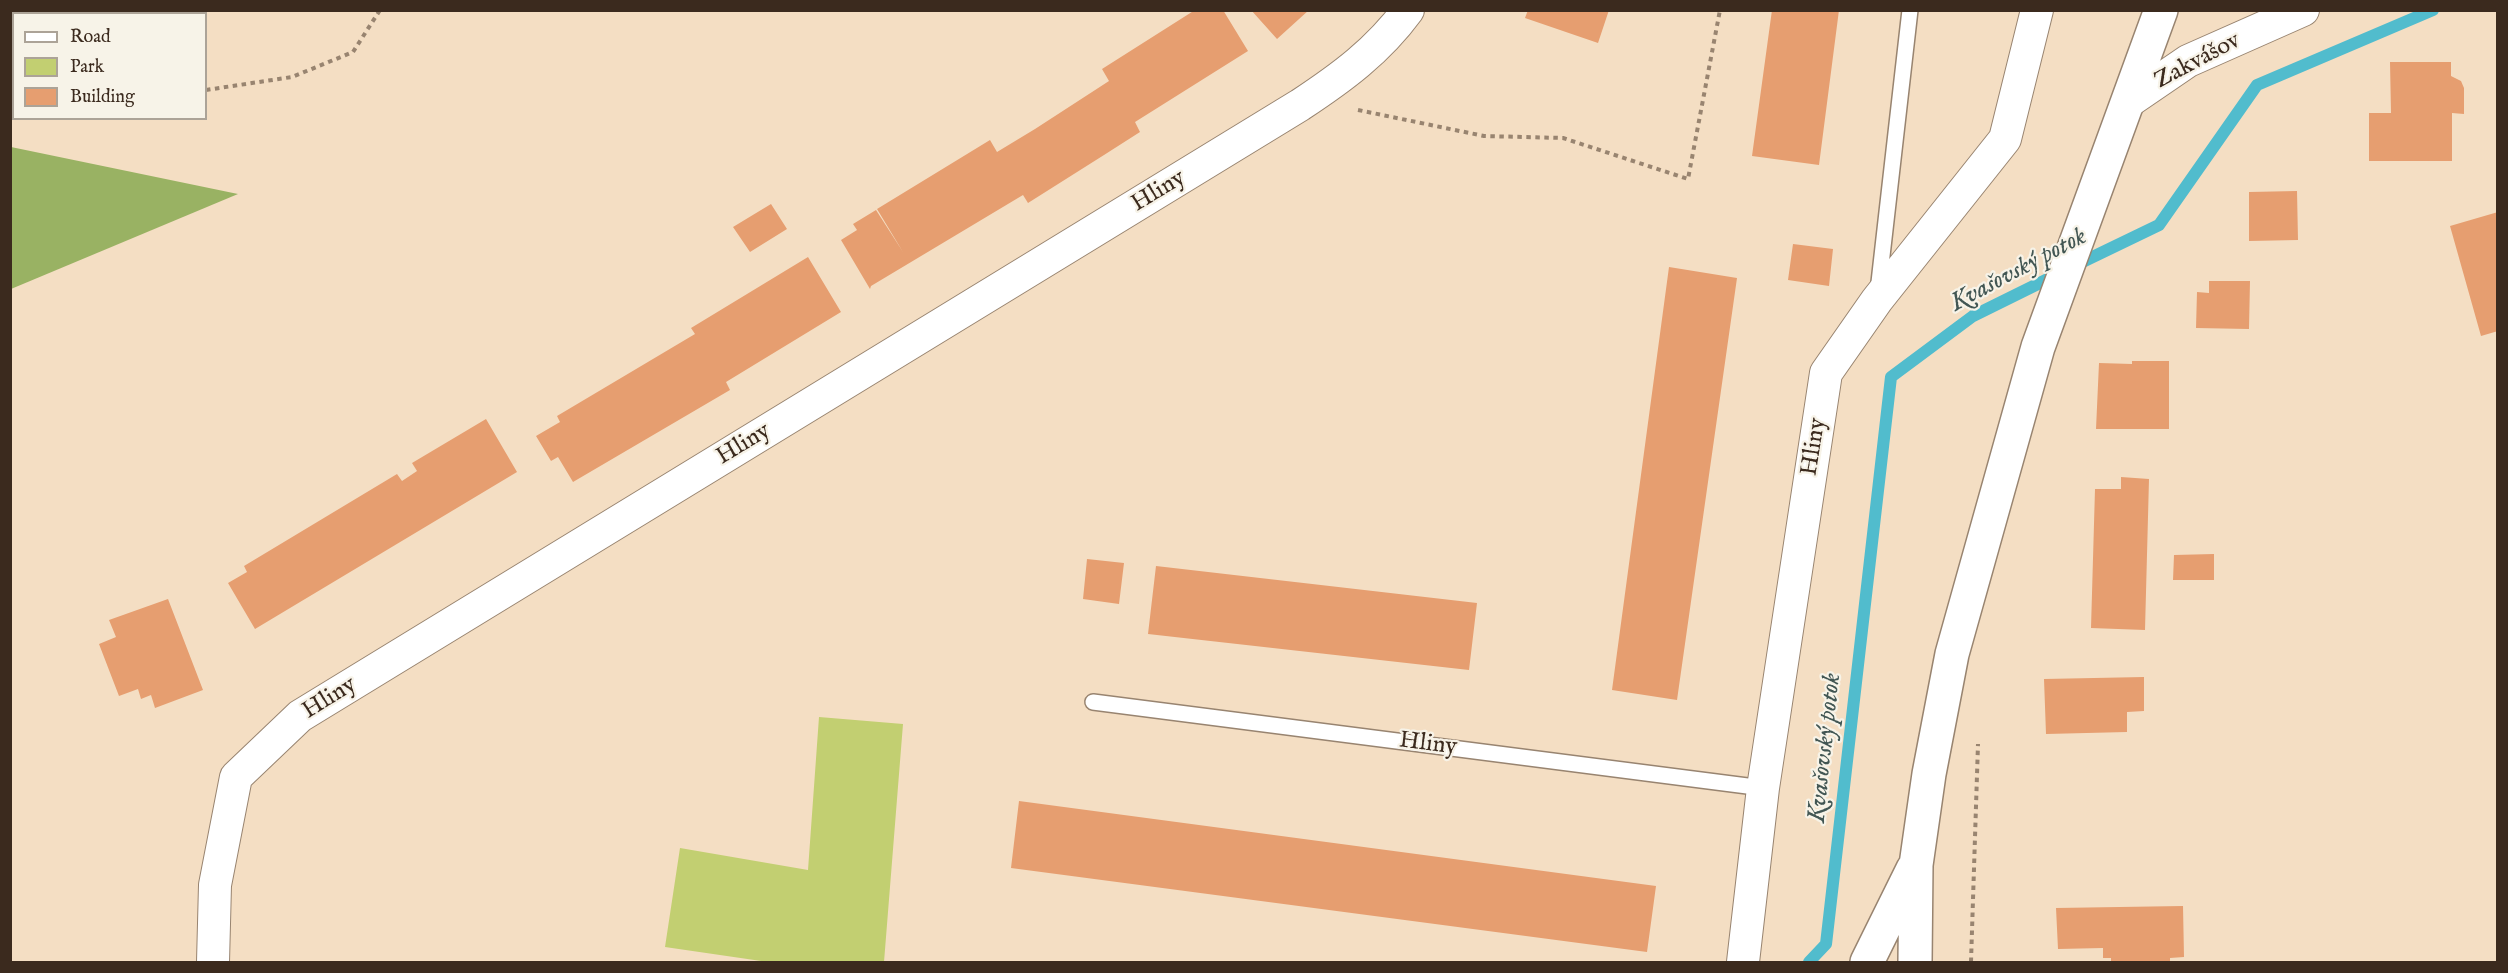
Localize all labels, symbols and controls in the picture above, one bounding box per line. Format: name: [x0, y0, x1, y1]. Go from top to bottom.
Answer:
legend: [12, 12, 207, 120]
text: Road: [70, 26, 111, 49]
street label: Zakvášov: [2150, 28, 2246, 96]
text: Park: [70, 56, 104, 79]
text: Building: [70, 86, 135, 109]
street label: Hliny: [1127, 165, 1191, 219]
water label: Kvašovský potok: [1945, 222, 2093, 320]
street label: Hliny: [1796, 416, 1834, 478]
street label: Hliny: [712, 418, 776, 472]
street label: Hliny: [298, 671, 362, 727]
water label: Kvašovský potok: [1803, 672, 1849, 824]
street label: Hliny: [1397, 727, 1459, 763]

